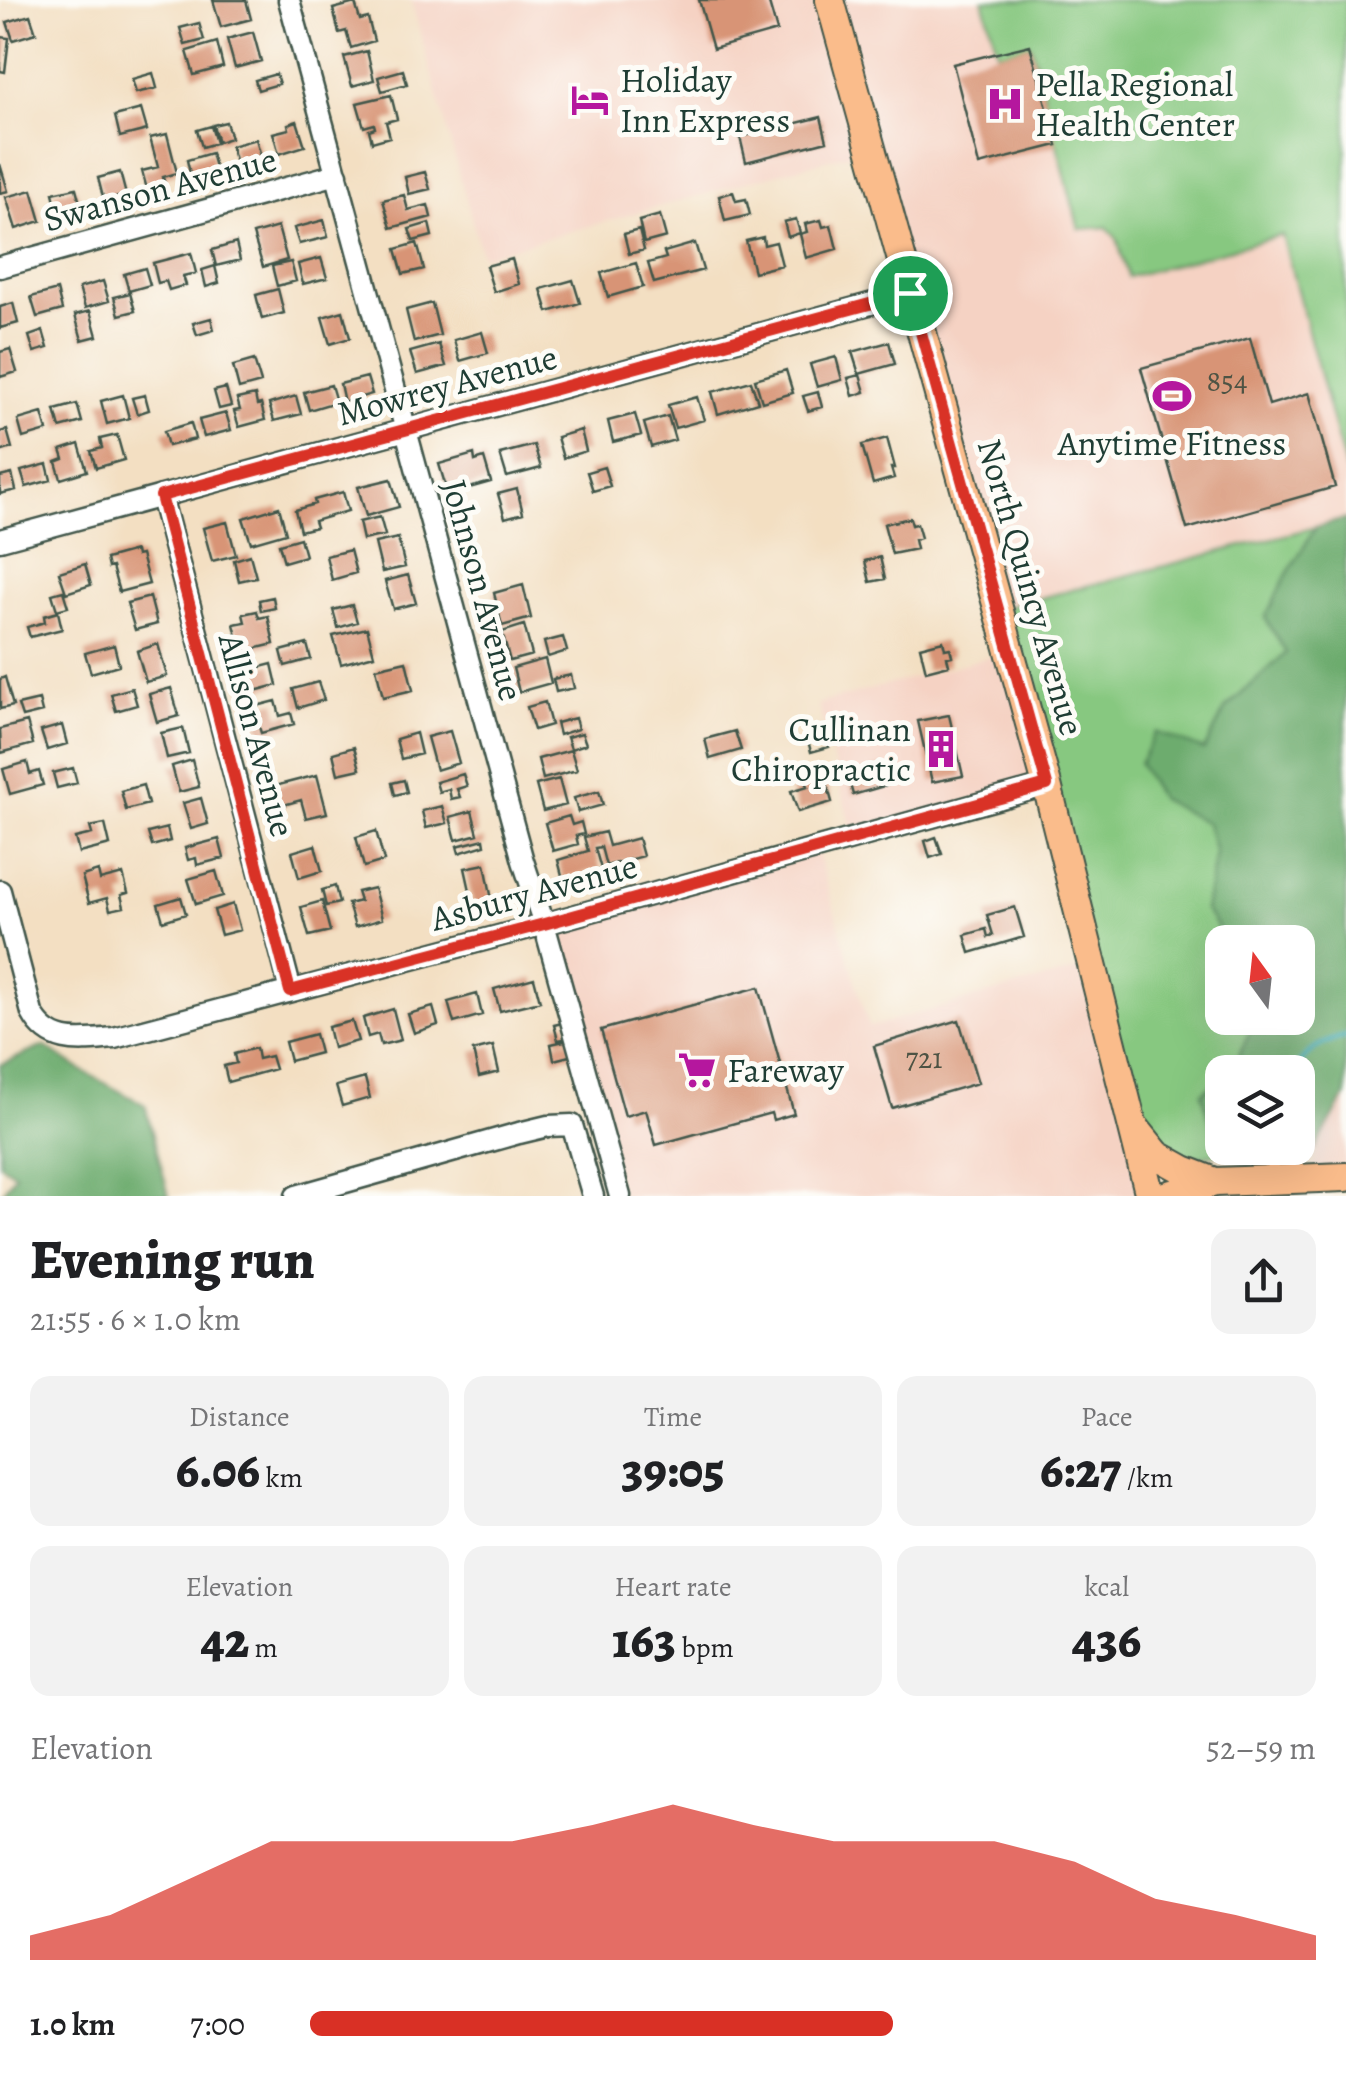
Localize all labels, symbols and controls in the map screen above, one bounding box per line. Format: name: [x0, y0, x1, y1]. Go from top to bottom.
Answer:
place label: Holiday Inn Express: [620, 56, 790, 144]
place label: Pella Regional Health Center: [1035, 60, 1235, 148]
hotel icon: Holiday Inn Express: [569, 79, 611, 121]
hospital icon: Pella Regional Health Center: [984, 83, 1026, 125]
street label: Swanson Avenue: [38, 135, 282, 243]
pin: [868, 251, 953, 336]
icon: arrive: [883, 266, 938, 321]
street label: Mowrey Avenue: [332, 333, 562, 437]
house number: 854: [1206, 361, 1248, 401]
sports icon: Anytime Fitness: [1151, 375, 1193, 417]
place label: Anytime Fitness: [1057, 419, 1286, 467]
street label: North Quincy Avenue: [966, 433, 1096, 741]
street label: Johnson Avenue: [430, 474, 536, 706]
street label: Allison Avenue: [207, 627, 307, 842]
place label: Cullinan Chiropractic: [731, 705, 911, 793]
building icon: Cullinan Chiropractic: [920, 728, 962, 770]
street label: Asbury Avenue: [424, 841, 643, 943]
north arrow: [1205, 925, 1315, 1035]
map controls: [1205, 925, 1315, 1165]
house number: 721: [905, 1038, 943, 1078]
place label: Fareway: [727, 1046, 844, 1094]
supermarket icon: Fareway: [676, 1049, 718, 1091]
button: layers: [1205, 1055, 1315, 1165]
text: Evening run: [30, 1222, 315, 1297]
button: share: [1211, 1229, 1316, 1334]
text: 21:55 · 6 × 1.0 km: [30, 1297, 241, 1341]
text: Distance: [189, 1398, 290, 1436]
text: Time: [644, 1398, 702, 1436]
text: Pace: [1081, 1398, 1133, 1436]
text: 6.06: [176, 1436, 260, 1504]
text: 39:05: [622, 1436, 724, 1504]
text: 6:27: [1040, 1436, 1121, 1504]
text: km: [260, 1459, 303, 1497]
text: /km: [1121, 1459, 1173, 1497]
text: Elevation: [186, 1568, 293, 1606]
text: Heart rate: [615, 1568, 731, 1606]
text: kcal: [1084, 1568, 1129, 1606]
text: 42: [201, 1606, 249, 1674]
text: 163: [612, 1606, 676, 1674]
text: 436: [1072, 1606, 1141, 1674]
text: m: [249, 1629, 278, 1667]
text: bpm: [676, 1629, 734, 1667]
text: Elevation: [30, 1726, 153, 1770]
text: 52–59 m: [1206, 1726, 1316, 1770]
text: 1.0 km: [30, 2002, 115, 2046]
text: 7:00: [190, 2002, 245, 2046]

